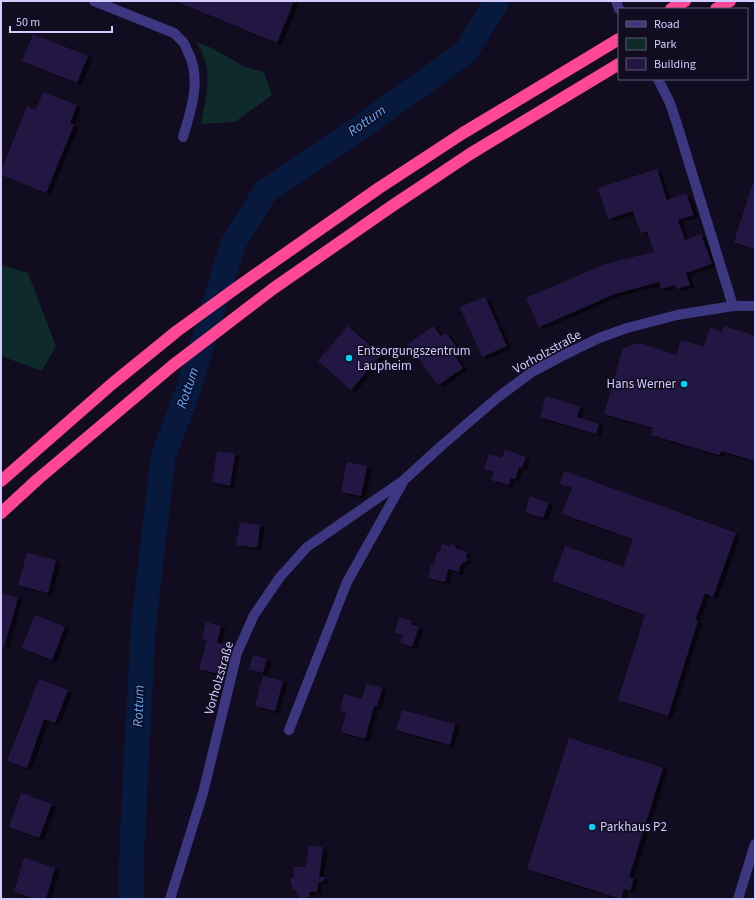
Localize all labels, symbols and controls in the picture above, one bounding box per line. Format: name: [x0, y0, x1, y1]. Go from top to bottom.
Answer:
scale bar: [10, 8, 112, 34]
legend: [618, 8, 748, 80]
text: 50 m: [16, 14, 40, 31]
text: Road: [654, 16, 680, 33]
text: Park: [654, 36, 676, 53]
text: Building: [654, 56, 696, 73]
water label: Rottum: [344, 101, 390, 141]
street label: Vorholzstraße: [510, 326, 584, 378]
place label: Entsorgungszentrum Laupheim: [357, 342, 471, 375]
marker: Entsorgungszentrum Laupheim: [344, 353, 354, 363]
water label: Rottum: [172, 365, 204, 411]
place label: Hans Werner: [607, 375, 676, 393]
marker: Hans Werner: [679, 379, 689, 389]
street label: Vorholzstraße: [200, 639, 238, 717]
water label: Rottum: [128, 685, 150, 727]
place label: Parkhaus P2: [600, 818, 667, 836]
marker: Parkhaus P2: [587, 822, 597, 832]

